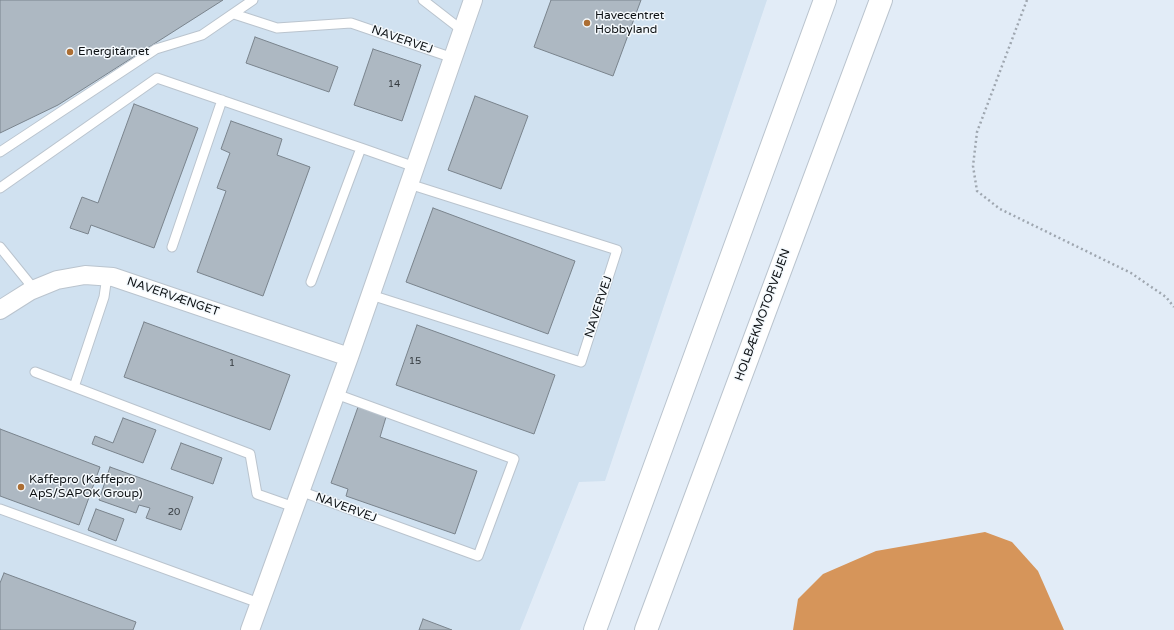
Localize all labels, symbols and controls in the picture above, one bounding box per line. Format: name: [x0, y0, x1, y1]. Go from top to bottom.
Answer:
place label: Havecentret Hobbyland: [595, 9, 664, 37]
marker: Havecentret Hobbyland: [582, 18, 592, 28]
street label: NAVERVEJ: [369, 23, 435, 57]
place label: Energitårnet: [78, 45, 149, 59]
marker: Energitårnet: [65, 47, 75, 57]
house number: 14: [388, 78, 400, 90]
street label: HOLBÆKMOTORVEJEN: [732, 247, 794, 383]
street label: NAVERVÆNGET: [125, 274, 221, 320]
street label: NAVERVEJ: [582, 274, 616, 340]
house number: 15: [409, 355, 421, 367]
house number: 1: [229, 357, 235, 369]
place label: Kaffepro (Kaffepro ApS/SAPOK Group): [29, 473, 142, 501]
marker: Kaffepro (Kaffepro ApS/SAPOK Group): [16, 482, 26, 492]
street label: NAVERVEJ: [313, 490, 379, 526]
house number: 20: [168, 506, 180, 518]

